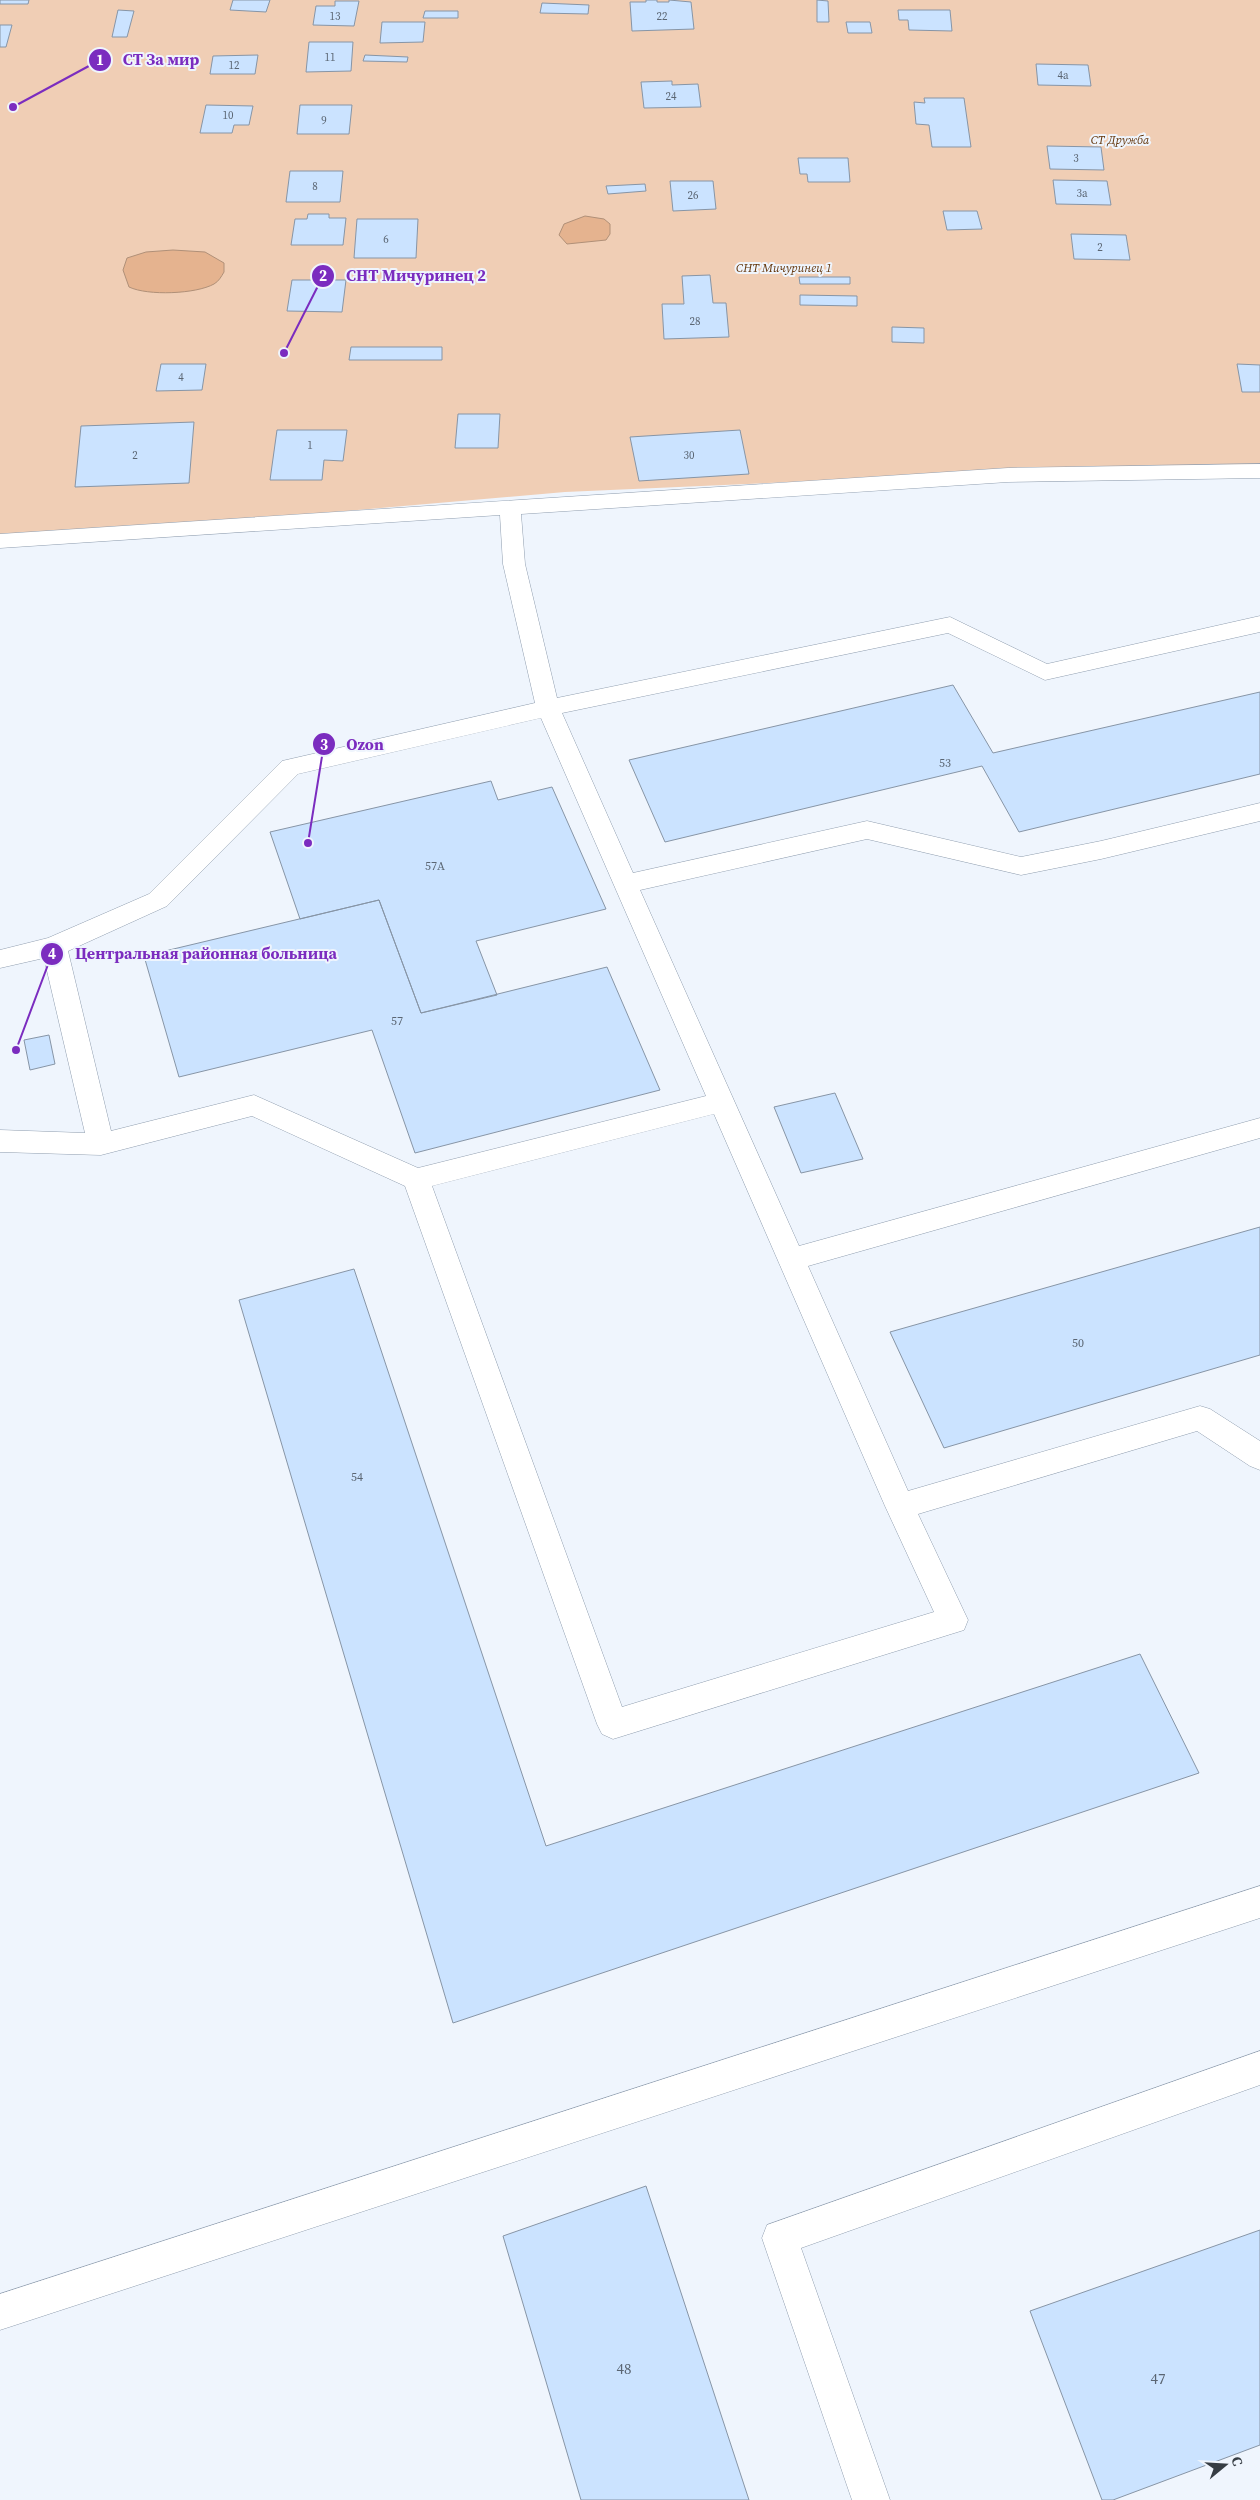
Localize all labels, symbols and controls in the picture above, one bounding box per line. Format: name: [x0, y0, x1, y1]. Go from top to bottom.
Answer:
house number: 13: [330, 9, 341, 24]
house number: 22: [657, 9, 668, 24]
callout: СТ За мир: [88, 44, 209, 75]
text: СТ За мир: [123, 48, 199, 70]
text: 1: [96, 49, 104, 70]
house number: 11: [325, 50, 336, 65]
house number: 12: [229, 58, 240, 73]
house number: 4а: [1057, 68, 1069, 83]
house number: 24: [666, 89, 677, 104]
house number: 10: [223, 108, 234, 123]
house number: 9: [321, 113, 327, 128]
park label: СТ Дружба: [1091, 132, 1150, 148]
house number: 3: [1073, 151, 1079, 166]
house number: 8: [312, 179, 318, 194]
house number: 3а: [1076, 186, 1088, 201]
house number: 26: [688, 188, 699, 203]
house number: 6: [383, 232, 389, 247]
house number: 2: [1097, 240, 1103, 255]
callout: СНТ Мичуринец 2: [311, 260, 496, 291]
park label: СНТ Мичуринец 1: [736, 260, 832, 276]
text: СНТ Мичуринец 2: [346, 264, 486, 286]
text: 2: [319, 265, 327, 286]
house number: 28: [690, 314, 701, 329]
house number: 4: [178, 370, 184, 385]
house number: 1: [307, 438, 313, 453]
house number: 2: [132, 448, 138, 463]
house number: 30: [684, 448, 695, 463]
callout: Ozon: [311, 729, 394, 760]
text: Ozon: [346, 733, 384, 755]
text: 3: [320, 734, 328, 755]
house number: 53: [939, 755, 951, 771]
house number: 57А: [425, 858, 445, 874]
callout: Центральная районная больница: [40, 938, 347, 969]
text: Центральная районная больница: [75, 942, 338, 964]
text: 4: [48, 943, 56, 964]
house number: 57: [391, 1013, 403, 1029]
house number: 50: [1072, 1335, 1084, 1351]
house number: 54: [351, 1469, 363, 1485]
house number: 48: [616, 2358, 632, 2379]
house number: 47: [1150, 2368, 1166, 2389]
north arrow: [1200, 2440, 1250, 2490]
text: С: [1227, 2454, 1248, 2468]

